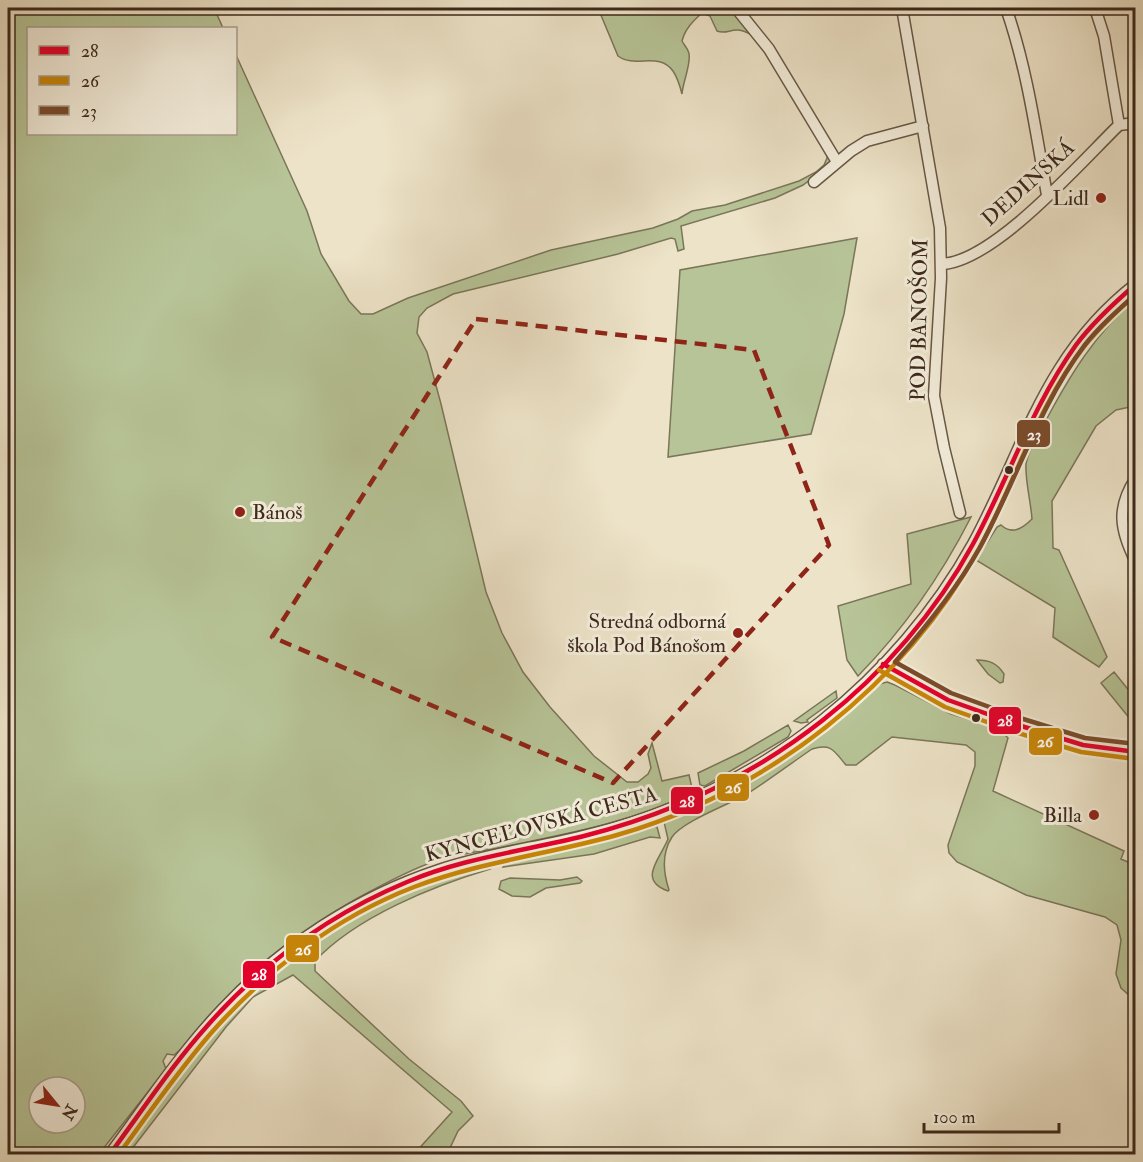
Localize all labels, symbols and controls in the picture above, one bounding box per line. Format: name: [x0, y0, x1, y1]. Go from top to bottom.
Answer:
legend: [27, 27, 237, 135]
text: 28: [81, 40, 99, 63]
text: 26: [81, 70, 100, 93]
text: 23: [81, 100, 97, 123]
street label: DEDINSKÁ: [976, 135, 1080, 232]
place label: Lidl: [1053, 185, 1090, 212]
marker: Lidl: [1094, 191, 1108, 205]
street label: POD BANOŠOM: [905, 239, 934, 401]
line badge: 23: [1016, 419, 1051, 448]
text: 23: [1027, 425, 1041, 445]
unlabelled marker: [1003, 464, 1015, 476]
place label: Bánoš: [252, 499, 302, 526]
marker: Bánoš: [233, 505, 247, 519]
place label: Stredná odborná škola Pod Bánošom: [567, 608, 726, 659]
marker: Stredná odborná škola Pod Bánošom: [731, 626, 745, 640]
line badge: 28: [988, 706, 1022, 735]
text: 28: [997, 711, 1013, 731]
unlabelled marker: [970, 712, 982, 724]
line badge: 26: [1028, 727, 1063, 756]
text: 26: [1037, 732, 1055, 752]
line badge: 26: [716, 773, 750, 802]
text: 26: [725, 778, 743, 798]
street label: KYNCEĽOVSKÁ CESTA: [422, 781, 660, 868]
line badge: 28: [670, 786, 704, 815]
text: 28: [679, 792, 695, 812]
place label: Billa: [1043, 802, 1082, 829]
marker: Billa: [1087, 808, 1101, 822]
line badge: 26: [285, 934, 320, 963]
text: 26: [295, 940, 313, 960]
line badge: 28: [242, 960, 276, 989]
text: 28: [251, 965, 267, 985]
north arrow: [27, 1075, 87, 1135]
scale bar: [924, 1096, 1059, 1134]
text: N: [57, 1100, 82, 1124]
text: 100 m: [933, 1106, 976, 1129]

